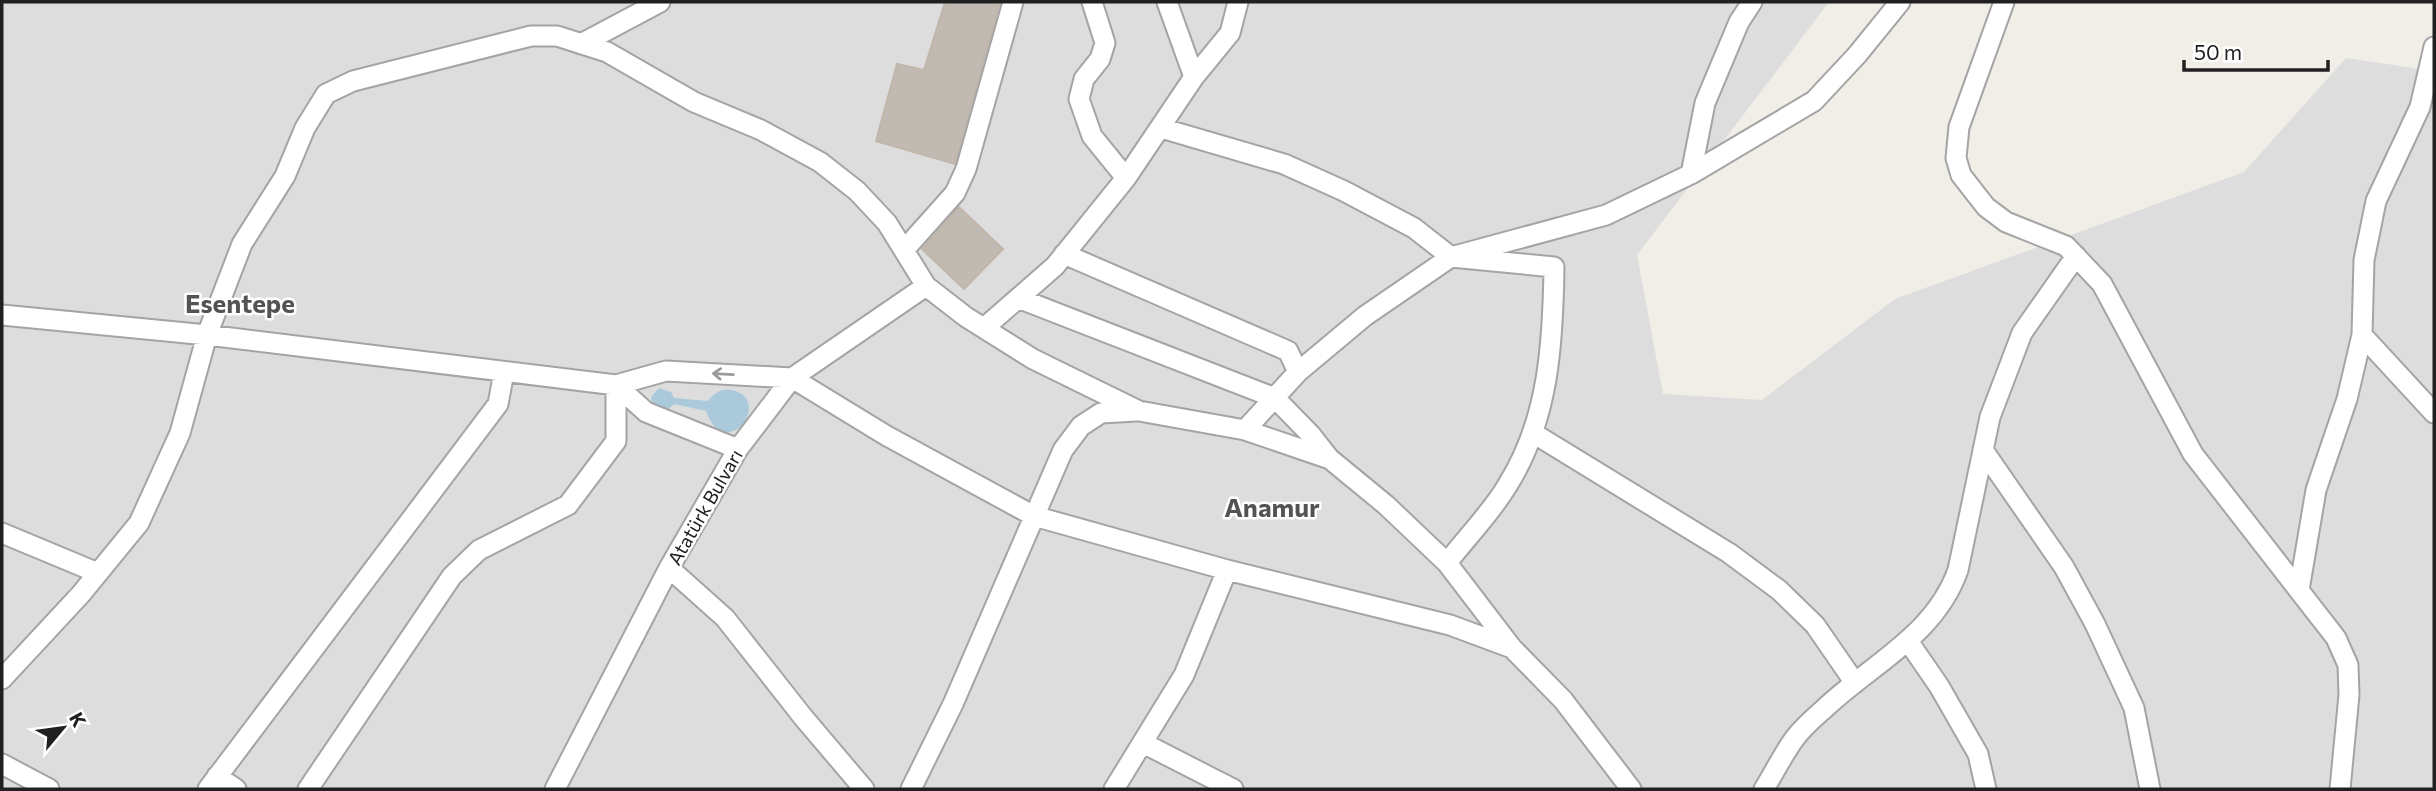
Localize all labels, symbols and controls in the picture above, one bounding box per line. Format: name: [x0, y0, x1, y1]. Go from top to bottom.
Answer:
scale bar: [2184, 28, 2328, 72]
text: 50 m: [2194, 39, 2242, 64]
district label: Esentepe: [185, 287, 295, 318]
one-way arrow: [712, 368, 735, 381]
street label: Atatürk Bulvarı: [662, 445, 747, 569]
district label: Anamur: [1224, 491, 1320, 522]
north arrow: [28, 693, 98, 763]
text: K: [65, 708, 92, 731]

